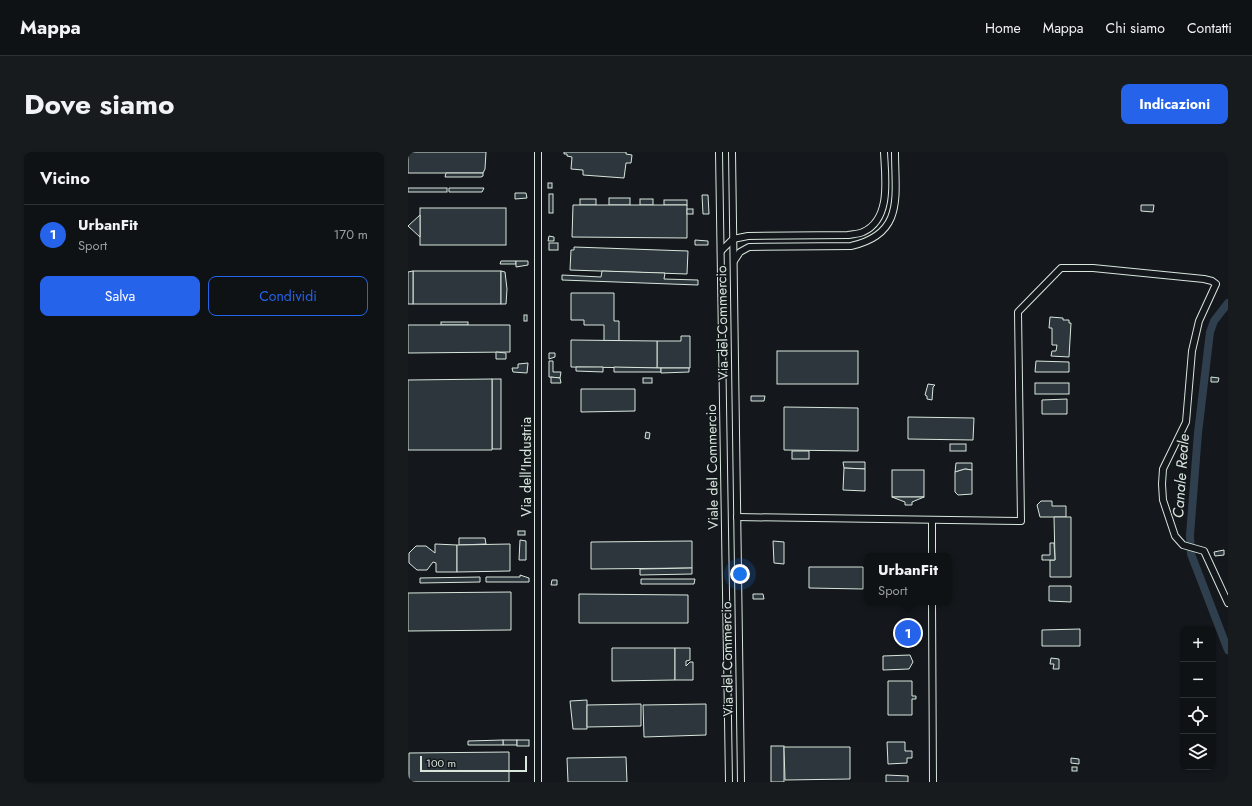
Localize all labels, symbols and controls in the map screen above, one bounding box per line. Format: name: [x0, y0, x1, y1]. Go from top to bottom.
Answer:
text: Mappa: [20, 14, 81, 41]
text: Home: [985, 18, 1021, 38]
text: Mappa: [1043, 18, 1084, 38]
text: Chi siamo: [1106, 18, 1165, 38]
text: Contatti: [1187, 18, 1232, 38]
text: Dove siamo: [24, 84, 174, 125]
button: Indicazioni: [1121, 84, 1228, 124]
text: Vicino: [40, 166, 90, 190]
text: UrbanFit: [78, 214, 138, 236]
text: 1: [50, 225, 56, 244]
text: 170 m: [333, 225, 368, 244]
text: Sport: [78, 236, 107, 255]
street label: Via del Commercio: [711, 265, 733, 381]
button: Salva: [40, 276, 200, 316]
button: Condividi: [208, 276, 368, 316]
street label: Viale del Commercio: [701, 404, 723, 530]
street label: Via dell'Industria: [516, 417, 536, 517]
water label: Canale Reale: [1167, 433, 1195, 519]
popup: [864, 553, 952, 605]
text: UrbanFit: [878, 559, 938, 581]
your location: [730, 564, 750, 584]
text: Sport: [878, 581, 907, 600]
street label: Via del Commercio: [716, 601, 738, 717]
pin: 1: [895, 618, 921, 648]
map controls: [1180, 626, 1216, 770]
button: +: [1180, 626, 1216, 662]
button: −: [1180, 662, 1216, 698]
button: locate: [1180, 698, 1216, 734]
button: layers: [1180, 734, 1216, 770]
scale bar: [420, 754, 527, 773]
text: 100 m: [426, 755, 456, 771]

